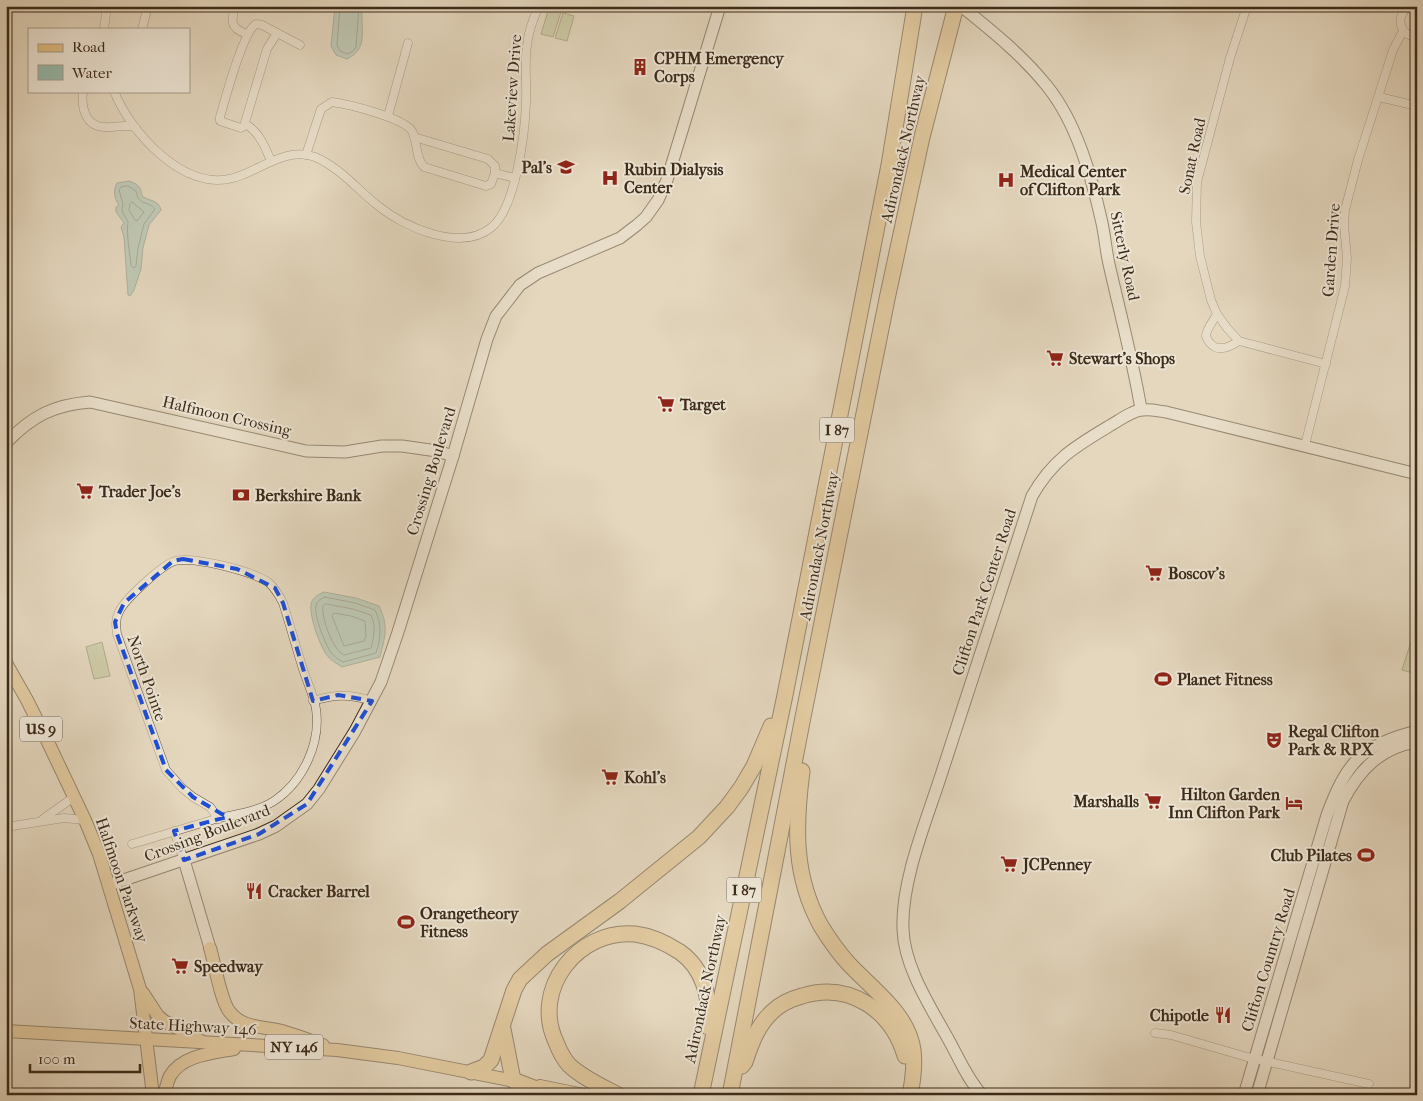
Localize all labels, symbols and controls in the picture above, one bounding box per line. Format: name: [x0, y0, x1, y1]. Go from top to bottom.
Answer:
legend: [28, 28, 190, 92]
street label: Lakeview Drive: [499, 34, 525, 142]
text: Road: [72, 38, 106, 56]
place label: CPHM Emergency Corps: [654, 49, 785, 87]
building icon: CPHM Emergency Corps: [630, 57, 650, 77]
text: Water: [71, 64, 112, 82]
street label: Adirondack Northway: [877, 73, 929, 226]
street label: Sonat Road: [1175, 116, 1209, 196]
school or university icon: Pal's: [556, 157, 576, 177]
place label: Pal's: [521, 158, 552, 177]
place label: Rubin Dialysis Center: [624, 160, 724, 197]
place label: Medical Center of Clifton Park: [1019, 162, 1127, 199]
hospital icon: Rubin Dialysis Center: [600, 168, 620, 188]
hospital icon: Medical Center of Clifton Park: [996, 170, 1016, 190]
street label: Garden Drive: [1318, 202, 1344, 297]
street label: Sitterly Road: [1106, 210, 1144, 303]
supermarket icon: Stewart's Shops: [1045, 348, 1065, 368]
place label: Stewart's Shops: [1069, 349, 1175, 369]
street label: Halfmoon Crossing: [161, 392, 294, 440]
supermarket icon: Target: [656, 394, 676, 414]
place label: Target: [679, 395, 726, 415]
street label: Crossing Boulevard: [402, 404, 460, 538]
road number: I 87: [820, 418, 854, 442]
street label: Adirondack Northway: [795, 470, 843, 623]
supermarket icon: Trader Joe's: [75, 481, 95, 501]
place label: Trader Joe's: [98, 482, 181, 502]
bank icon: Berkshire Bank: [231, 485, 251, 505]
place label: Berkshire Bank: [255, 486, 362, 505]
street label: Clifton Park Center Road: [948, 506, 1020, 678]
supermarket icon: Boscov's: [1144, 563, 1164, 583]
place label: Boscov's: [1168, 564, 1225, 583]
street label: North Pointe: [123, 633, 171, 724]
sports icon: Planet Fitness: [1153, 669, 1173, 689]
place label: Planet Fitness: [1177, 670, 1273, 689]
road number: US 9: [20, 716, 62, 742]
place label: Regal Clifton Park & RPX: [1288, 722, 1380, 759]
theatre icon: Regal Clifton Park & RPX: [1264, 730, 1284, 750]
supermarket icon: Kohl's: [600, 767, 620, 787]
place label: Kohl's: [624, 768, 666, 787]
place label: Hilton Garden Inn Clifton Park: [1168, 785, 1281, 822]
supermarket icon: Marshalls: [1143, 791, 1163, 811]
place label: Marshalls: [1072, 792, 1139, 811]
hotel icon: Hilton Garden Inn Clifton Park: [1284, 793, 1304, 813]
street label: Crossing Boulevard: [141, 800, 273, 866]
street label: Halfmoon Parkway: [92, 815, 152, 946]
sports icon: Club Pilates: [1356, 845, 1376, 865]
place label: Club Pilates: [1270, 846, 1352, 865]
supermarket icon: JCPenney: [999, 854, 1019, 874]
place label: JCPenney: [1021, 855, 1093, 875]
road number: I 87: [726, 878, 762, 902]
restaurant icon: Cracker Barrel: [244, 881, 264, 901]
place label: Cracker Barrel: [268, 882, 370, 901]
street label: Clifton Country Road: [1237, 886, 1299, 1034]
place label: Orangetheory Fitness: [419, 904, 520, 941]
sports icon: Orangetheory Fitness: [396, 912, 416, 932]
street label: Adirondack Northway: [680, 913, 730, 1066]
supermarket icon: Speedway: [170, 956, 190, 976]
place label: Speedway: [194, 957, 264, 977]
restaurant icon: Chipotle: [1213, 1005, 1233, 1025]
place label: Chipotle: [1150, 1006, 1209, 1026]
street label: State Highway 146: [129, 1013, 258, 1039]
road number: NY 146: [265, 1034, 323, 1060]
scale bar: [30, 1041, 140, 1073]
text: 100 m: [38, 1050, 76, 1068]

